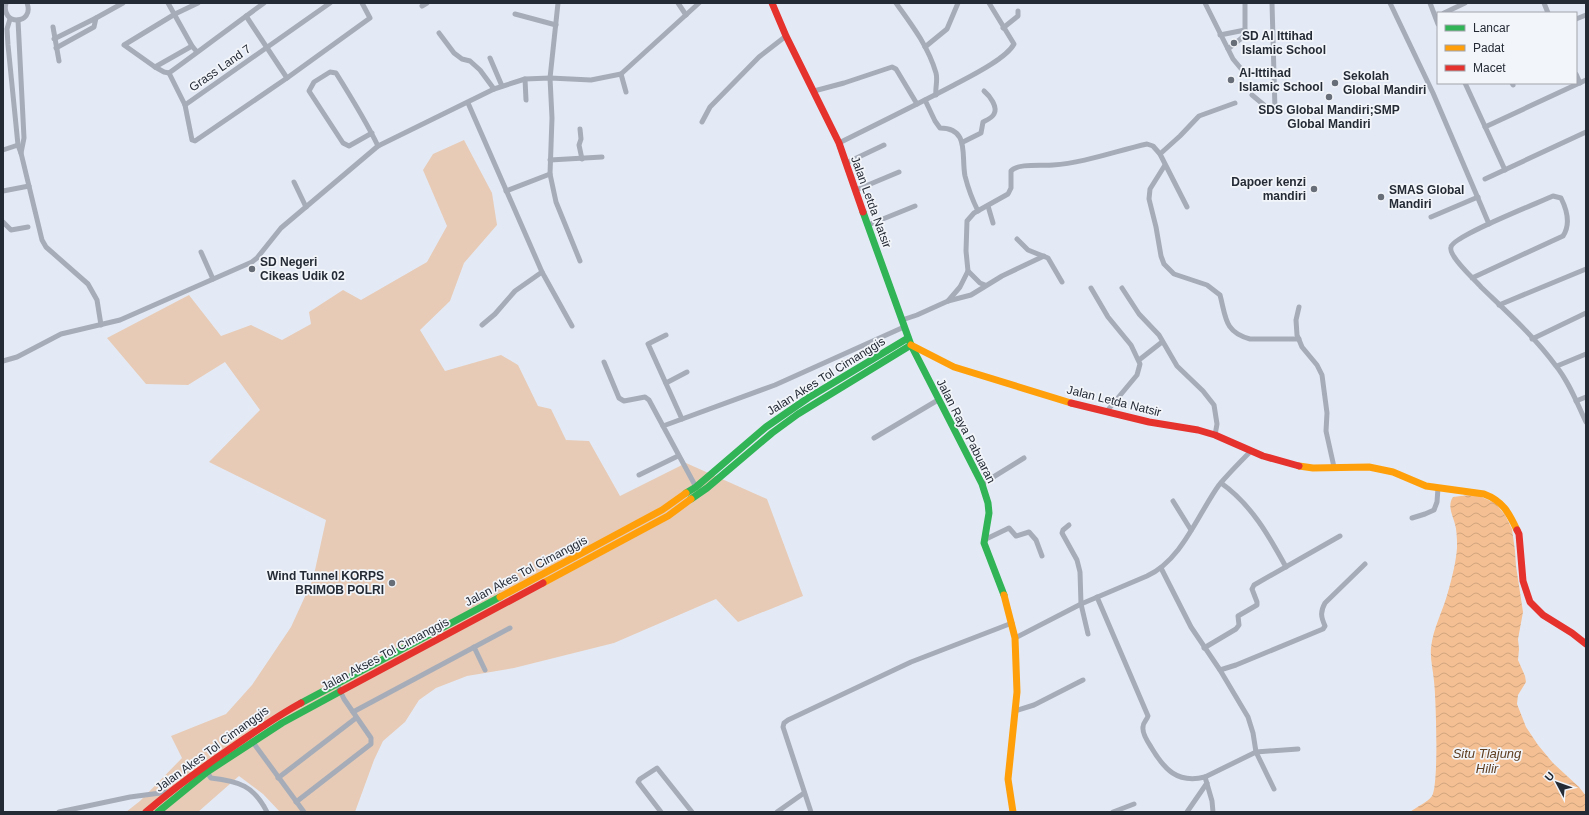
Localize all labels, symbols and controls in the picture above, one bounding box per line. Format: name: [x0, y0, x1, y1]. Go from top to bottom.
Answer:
legend: [1437, 12, 1577, 84]
text: Lancar: [1473, 21, 1510, 35]
place label: SD Al Ittihad Islamic School: [1242, 29, 1326, 57]
marker: SD Al Ittihad Islamic School: [1229, 38, 1239, 48]
street label: Grass Land 7: [186, 41, 254, 94]
text: Padat: [1473, 41, 1505, 55]
text: Macet: [1473, 61, 1506, 75]
place label: Al-Ittihad Islamic School: [1239, 66, 1323, 94]
place label: Sekolah Global Mandiri: [1343, 69, 1426, 97]
marker: Al-Ittihad Islamic School: [1226, 75, 1236, 85]
marker: Sekolah Global Mandiri: [1330, 78, 1340, 88]
marker: SDS Global Mandiri;SMP Global Mandiri: [1324, 92, 1334, 102]
place label: SDS Global Mandiri;SMP Global Mandiri: [1258, 103, 1400, 131]
street label: Jalan Letda Natsir: [848, 154, 894, 250]
place label: Dapoer kenzi mandiri: [1231, 175, 1306, 203]
place label: SMAS Global Mandiri: [1389, 183, 1464, 211]
marker: Dapoer kenzi mandiri: [1309, 184, 1319, 194]
marker: SMAS Global Mandiri: [1376, 192, 1386, 202]
place label: SD Negeri Cikeas Udik 02: [260, 255, 345, 283]
marker: SD Negeri Cikeas Udik 02: [247, 264, 257, 274]
street label: Jalan Akes Tol Cimanggis: [764, 334, 888, 418]
street label: Jalan Raya Pabuaran: [934, 376, 998, 486]
street label: Jalan Letda Natsir: [1065, 383, 1163, 419]
street label: Jalan Akes Tol Cimanggis: [462, 533, 590, 609]
place label: Wind Tunnel KORPS BRIMOB POLRI: [267, 569, 384, 597]
marker: Wind Tunnel KORPS BRIMOB POLRI: [387, 578, 397, 588]
street label: Jalan Akses Tol Cimanggis: [319, 614, 451, 694]
street label: Jalan Akes Tol Cimanggis: [153, 703, 271, 795]
water label: Situ Tlajung Hilir: [1453, 746, 1522, 776]
north arrow: [1537, 763, 1577, 803]
text: U: [1542, 769, 1557, 783]

